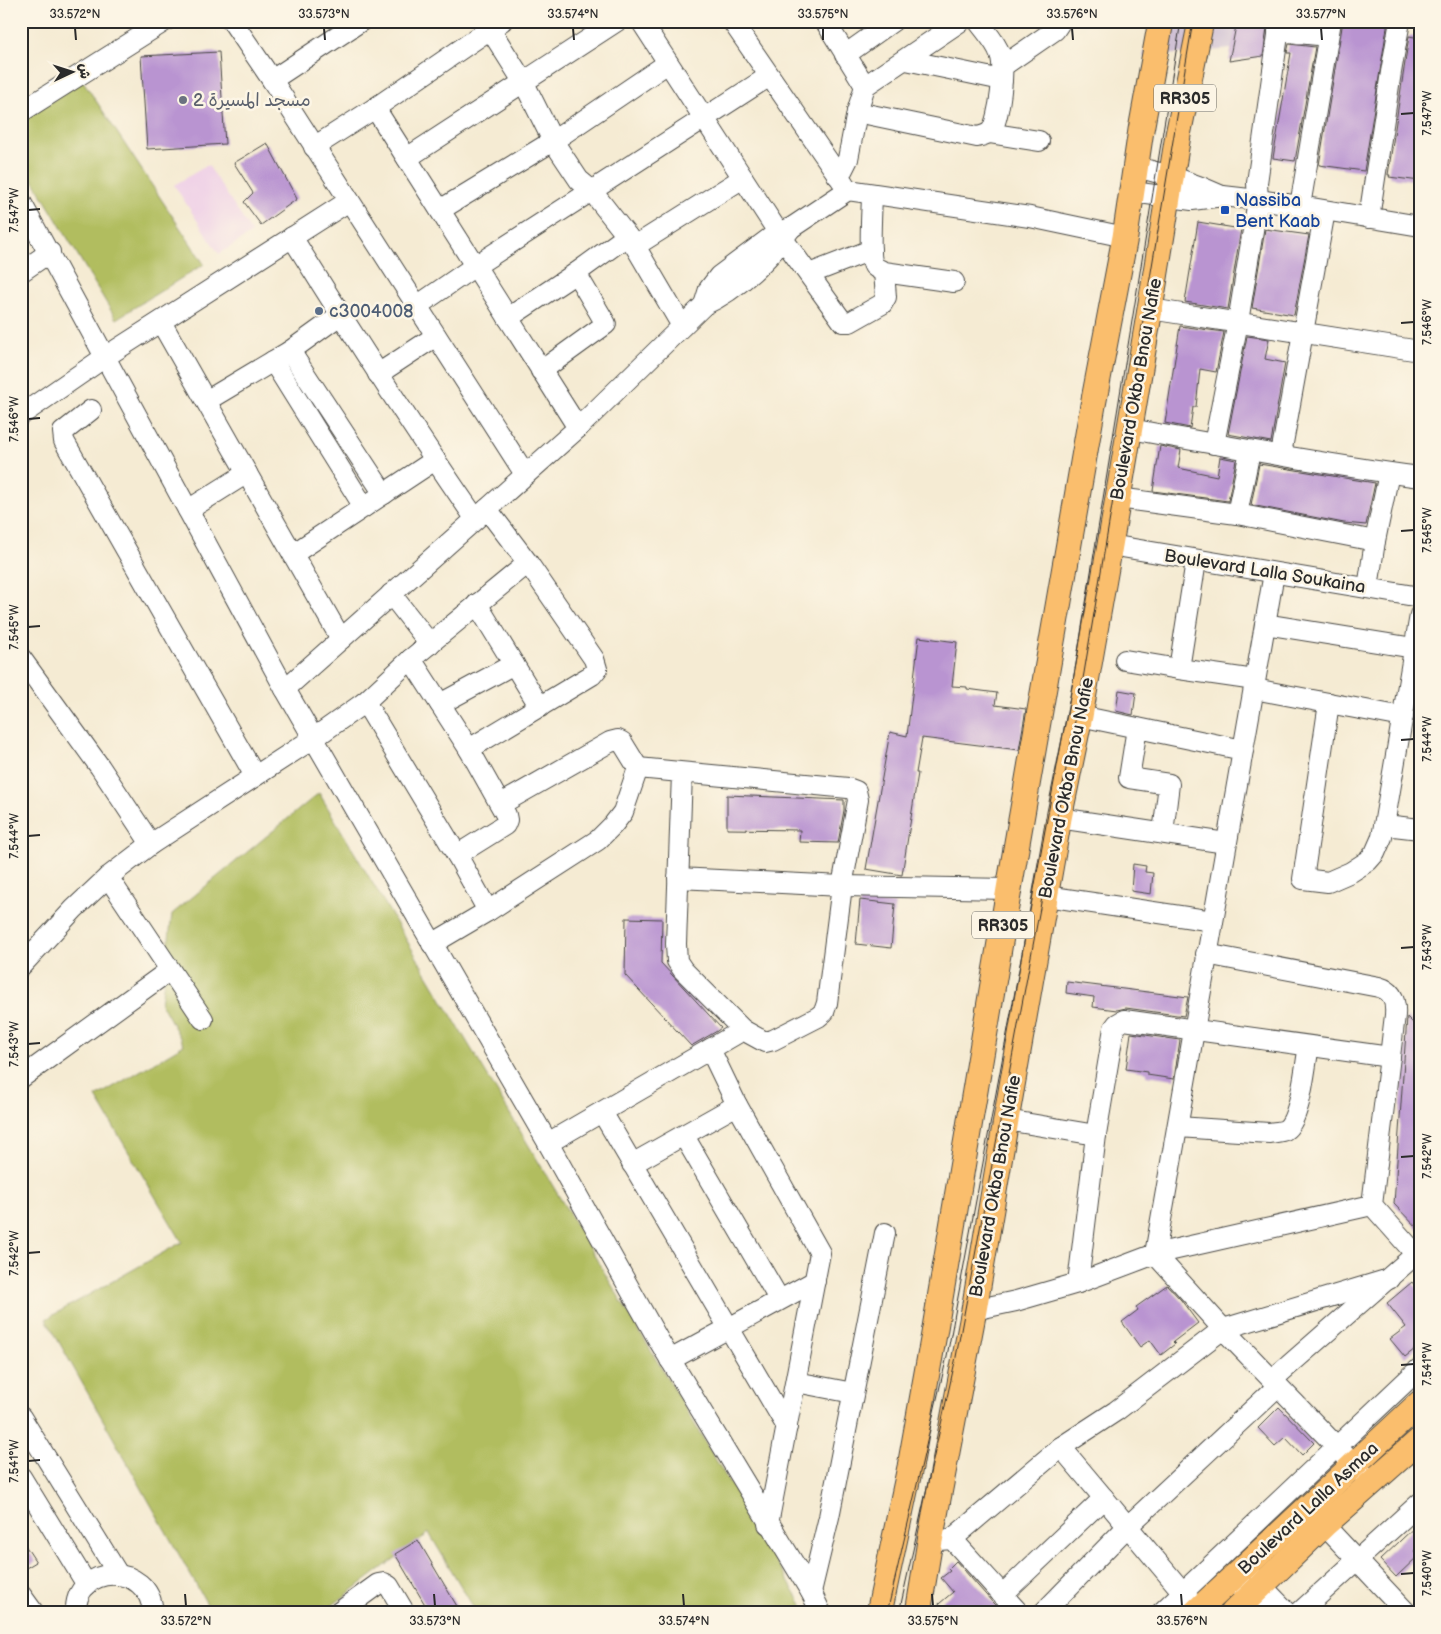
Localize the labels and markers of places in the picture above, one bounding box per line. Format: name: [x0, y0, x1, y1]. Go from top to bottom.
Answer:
place label: مسجد المسيرة 2: [193, 90, 311, 111]
marker: مسجد المسيرة 2: [177, 94, 189, 106]
place label: Nassiba Bent Kaab: [1235, 190, 1320, 232]
marker: Nassiba Bent Kaab: [1219, 204, 1231, 216]
place label: c3004008: [329, 301, 413, 322]
marker: c3004008: [313, 305, 325, 317]

